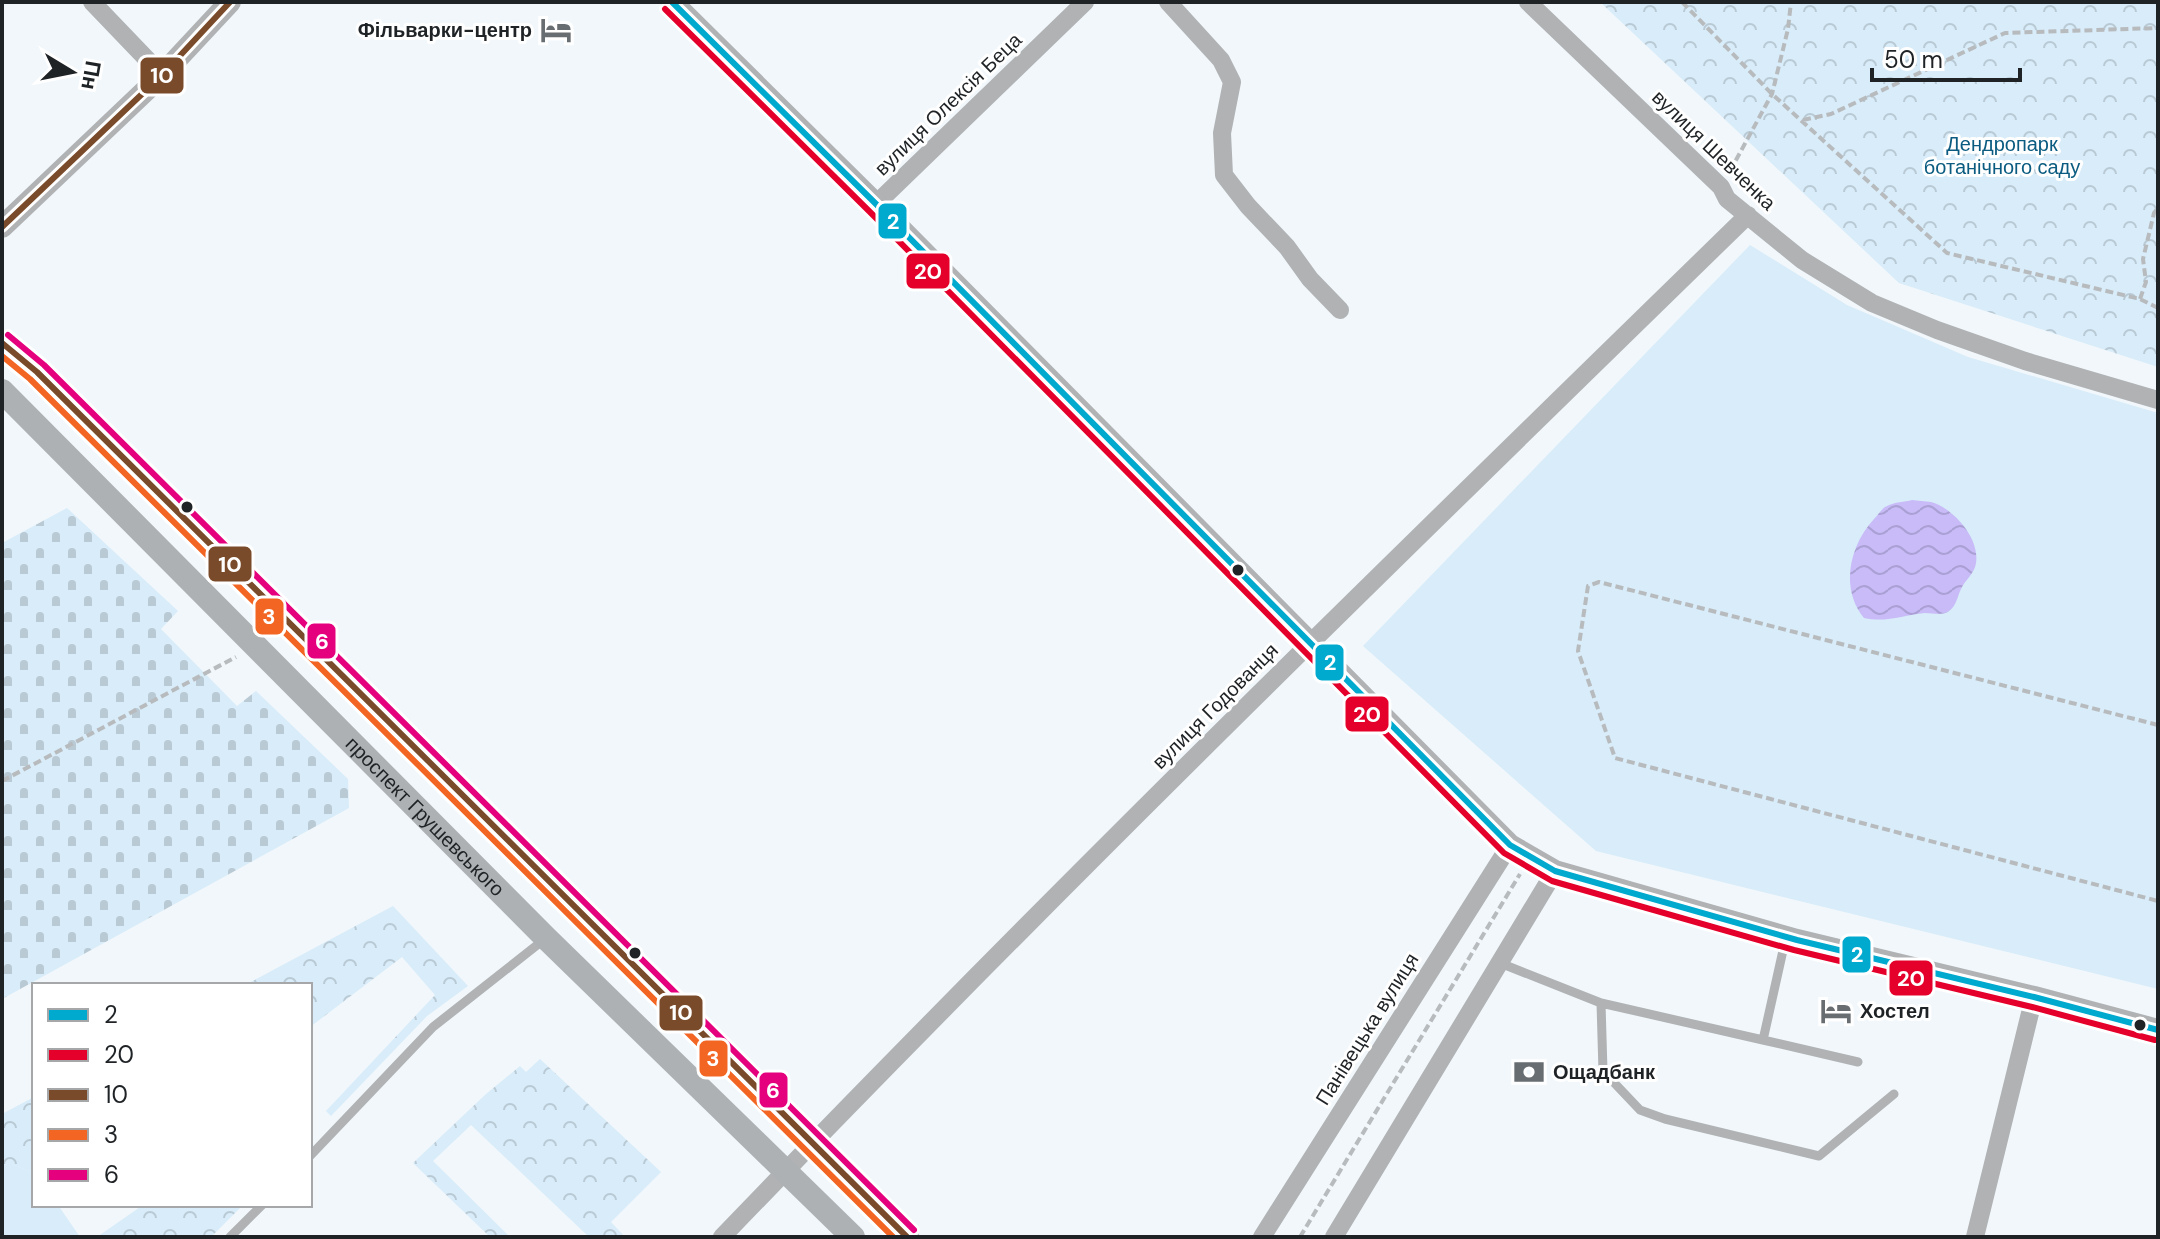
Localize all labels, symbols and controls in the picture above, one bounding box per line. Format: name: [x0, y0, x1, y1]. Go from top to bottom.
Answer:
hotel icon: Фільварки-центр: [539, 13, 573, 47]
place label: Фільварки-центр: [358, 17, 532, 43]
street label: вулиця Олексія Беца: [869, 26, 1028, 181]
north arrow: [32, 32, 112, 112]
scale bar: [1872, 32, 2020, 82]
text: 50 m: [1884, 44, 1943, 75]
line badge: 10: [139, 56, 185, 95]
text: Пн: [74, 59, 108, 92]
text: 10: [150, 61, 174, 90]
street label: вулиця Шевченка: [1647, 84, 1782, 216]
park label: Дендропарк ботанічного саду: [1924, 131, 2080, 180]
line badge: 2: [877, 202, 908, 240]
text: 2: [887, 207, 899, 236]
line badge: 20: [905, 252, 951, 290]
text: 20: [914, 257, 942, 286]
unlabelled marker: [179, 499, 195, 515]
line badge: 10: [207, 545, 253, 583]
text: 10: [218, 550, 242, 579]
unlabelled marker: [1230, 562, 1246, 578]
line badge: 3: [254, 597, 285, 636]
text: 3: [262, 602, 276, 631]
line badge: 6: [306, 622, 337, 660]
text: 6: [315, 627, 329, 656]
street label: вулиця Годованця: [1146, 637, 1284, 775]
line badge: 2: [1314, 643, 1345, 682]
text: 2: [1324, 648, 1336, 677]
line badge: 20: [1344, 695, 1390, 733]
text: 20: [1353, 700, 1381, 729]
street label: проспект Грушевського: [340, 731, 510, 902]
line badge: 2: [1841, 935, 1872, 974]
text: 2: [1851, 940, 1863, 969]
unlabelled marker: [627, 945, 643, 961]
street label: Панівецька вулиця: [1310, 948, 1424, 1110]
line badge: 20: [1888, 959, 1934, 997]
text: 20: [1897, 964, 1925, 993]
legend: [32, 983, 312, 1207]
line badge: 10: [658, 994, 704, 1032]
hotel icon: Хостел: [1819, 994, 1853, 1028]
text: 10: [669, 998, 693, 1027]
place label: Хостел: [1860, 998, 1930, 1024]
text: 2: [104, 999, 118, 1030]
unlabelled marker: [2132, 1017, 2148, 1033]
text: 20: [104, 1039, 134, 1070]
line badge: 3: [698, 1039, 729, 1078]
text: 3: [706, 1044, 720, 1073]
bank icon: Ощадбанк: [1512, 1055, 1546, 1089]
place label: Ощадбанк: [1553, 1059, 1656, 1085]
line badge: 6: [758, 1071, 789, 1109]
text: 6: [766, 1076, 780, 1105]
text: 10: [104, 1079, 128, 1110]
text: 3: [104, 1119, 118, 1150]
text: 6: [104, 1159, 119, 1190]

